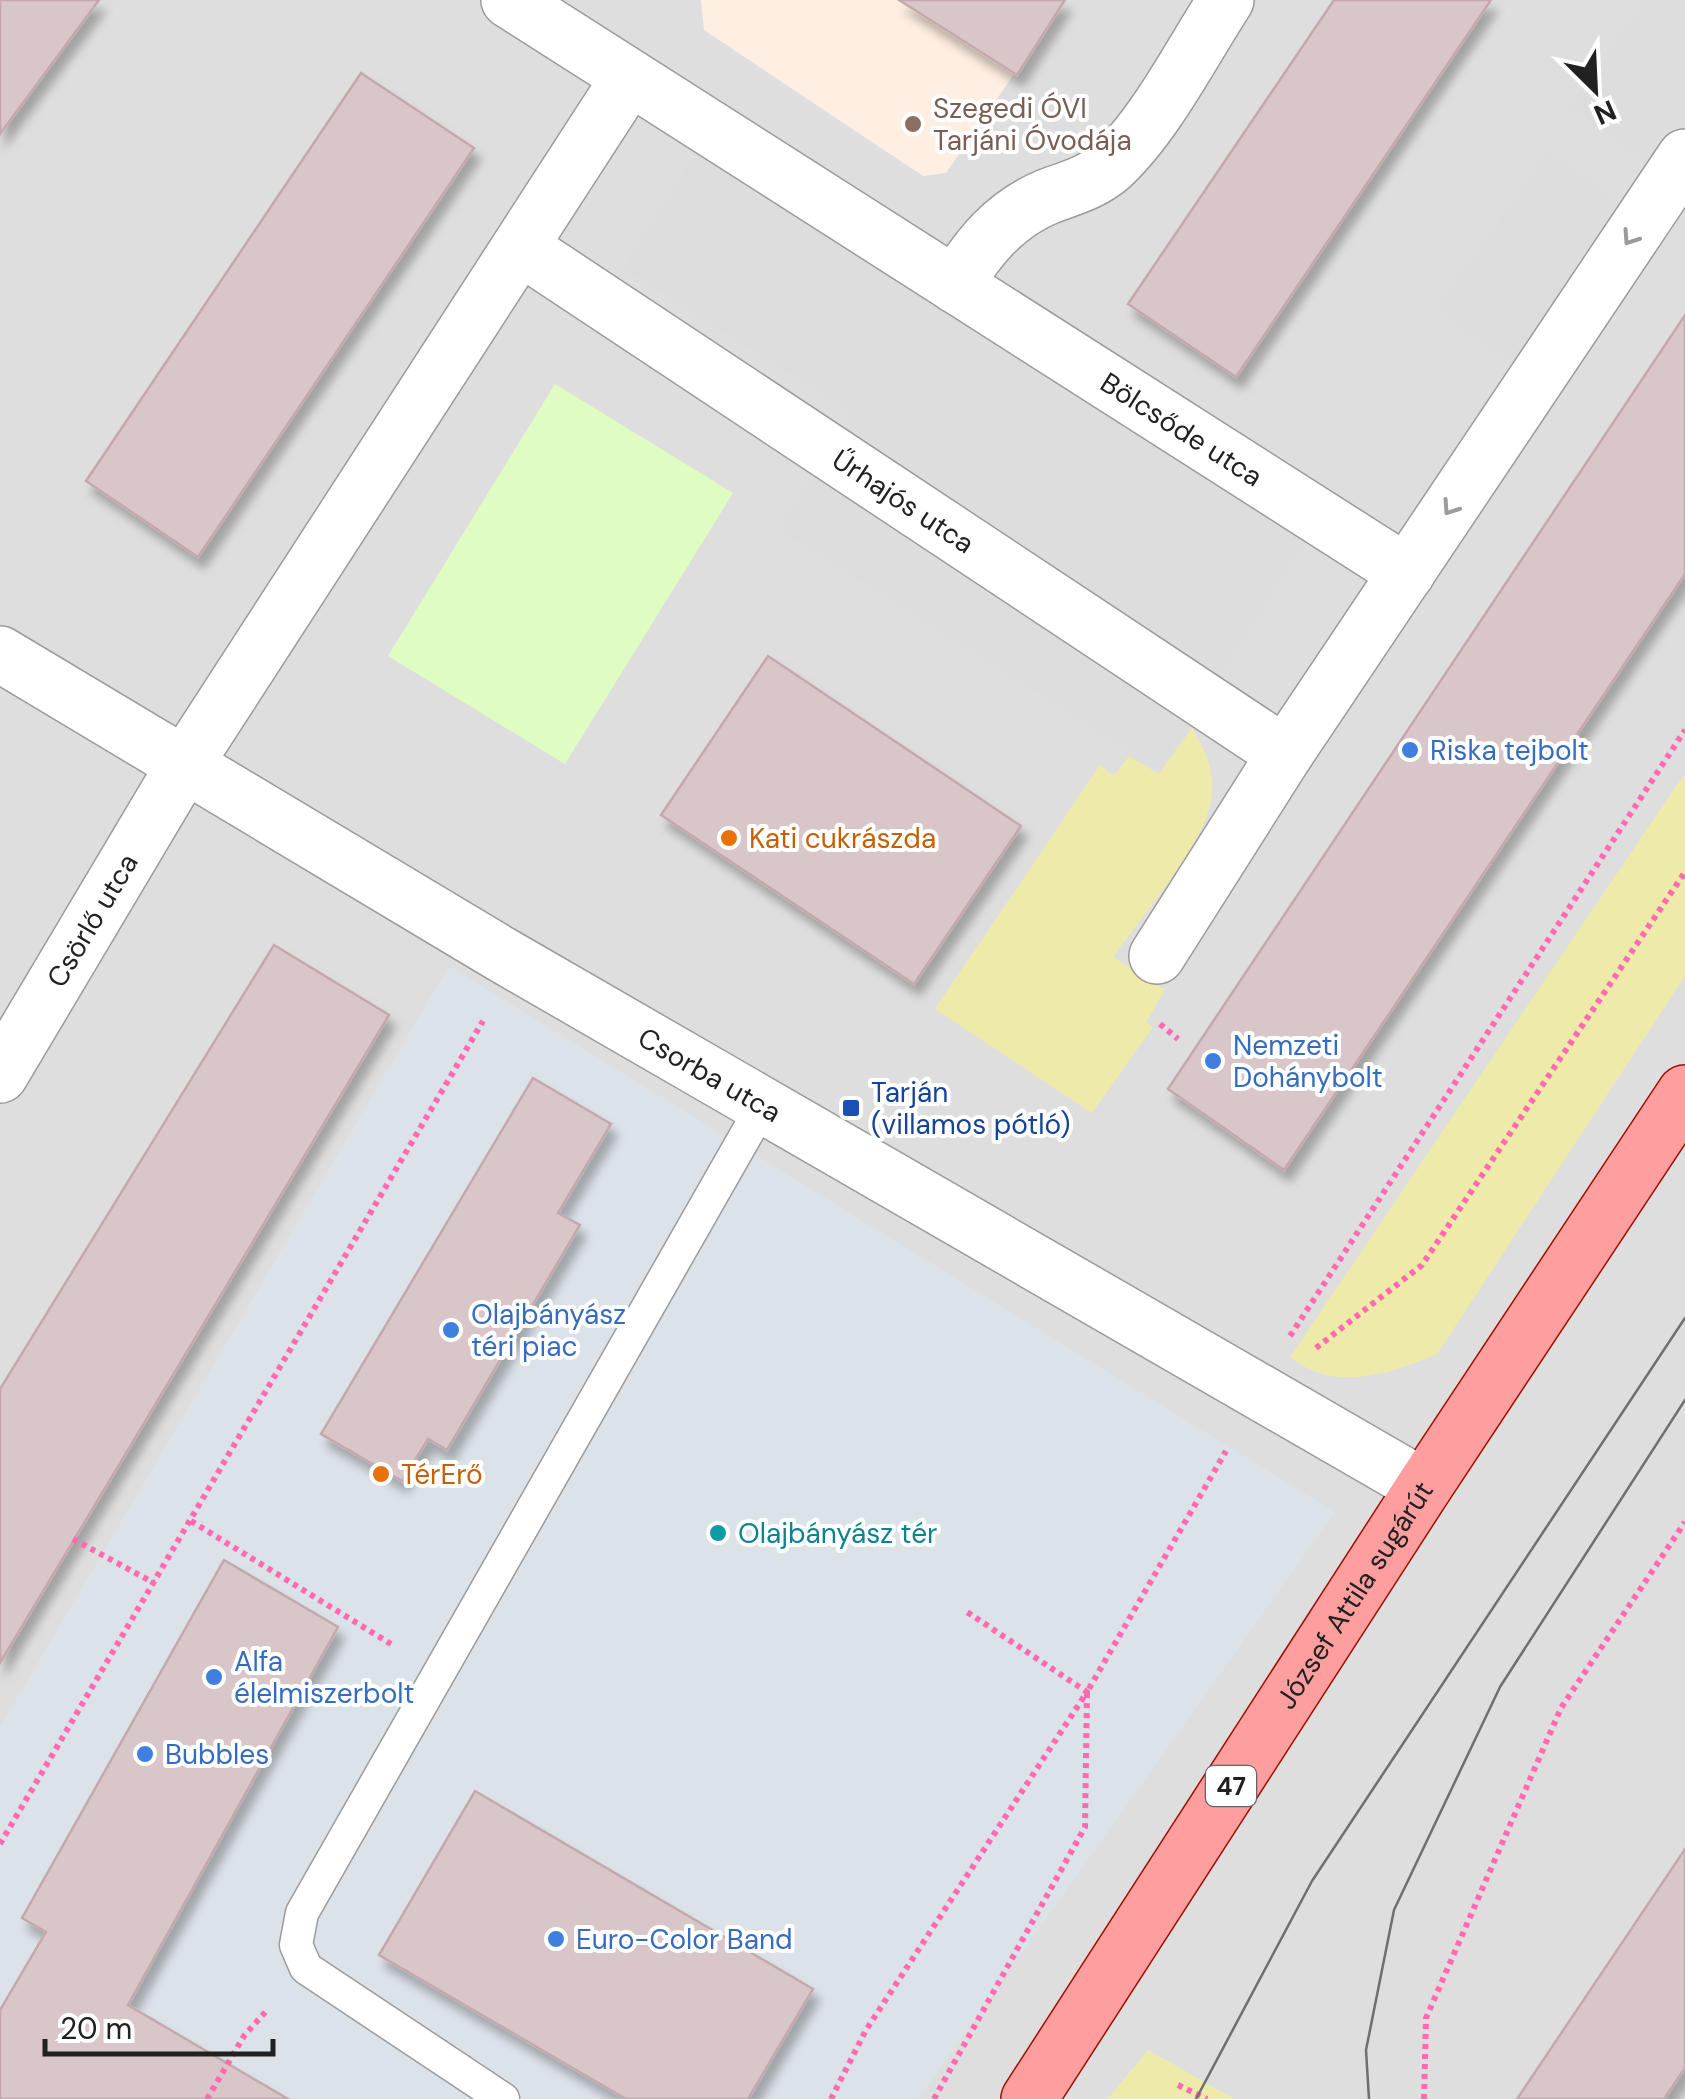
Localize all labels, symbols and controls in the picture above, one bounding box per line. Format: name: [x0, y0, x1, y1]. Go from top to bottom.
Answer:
north arrow: [1545, 40, 1645, 140]
place label: Szegedi ÓVI Tarjáni Óvodája: [933, 90, 1132, 159]
text: N: [1588, 91, 1622, 133]
marker: Szegedi ÓVI Tarjáni Óvodája: [902, 113, 924, 135]
one-way arrow: [1624, 227, 1643, 245]
street label: Bölcsőde utca: [1093, 364, 1269, 495]
street label: Űrhajós utca: [825, 441, 981, 562]
one-way arrow: [1444, 498, 1463, 516]
place label: Riska tejbolt: [1430, 732, 1589, 769]
marker: Riska tejbolt: [1399, 739, 1421, 761]
place label: Kati cukrászda: [749, 820, 936, 857]
marker: Kati cukrászda: [718, 827, 740, 849]
street label: Csörlő utca: [38, 847, 147, 994]
street label: Csorba utca: [631, 1019, 788, 1131]
place label: Nemzeti Dohánybolt: [1233, 1027, 1383, 1096]
marker: Nemzeti Dohánybolt: [1202, 1050, 1224, 1072]
place label: Tarján (villamos pótló): [871, 1074, 1070, 1143]
marker: Tarján (villamos pótló): [840, 1097, 862, 1119]
place label: Olajbányász téri piac: [471, 1296, 626, 1365]
marker: Olajbányász téri piac: [440, 1319, 462, 1341]
place label: TérErő: [401, 1456, 483, 1493]
marker: TérErő: [370, 1463, 392, 1485]
street label: József Attila sugárút: [1268, 1474, 1442, 1716]
place label: Olajbányász tér: [738, 1515, 937, 1552]
marker: Olajbányász tér: [707, 1522, 729, 1544]
place label: Alfa élelmiszerbolt: [234, 1643, 414, 1712]
marker: Alfa élelmiszerbolt: [203, 1666, 225, 1688]
place label: Bubbles: [165, 1736, 269, 1773]
marker: Bubbles: [134, 1743, 156, 1765]
road number: 47: [1206, 1766, 1256, 1806]
place label: Euro-Color Band: [576, 1921, 793, 1958]
marker: Euro-Color Band: [545, 1928, 567, 1950]
scale bar: [45, 1994, 272, 2056]
text: 20 m: [60, 2009, 132, 2048]

